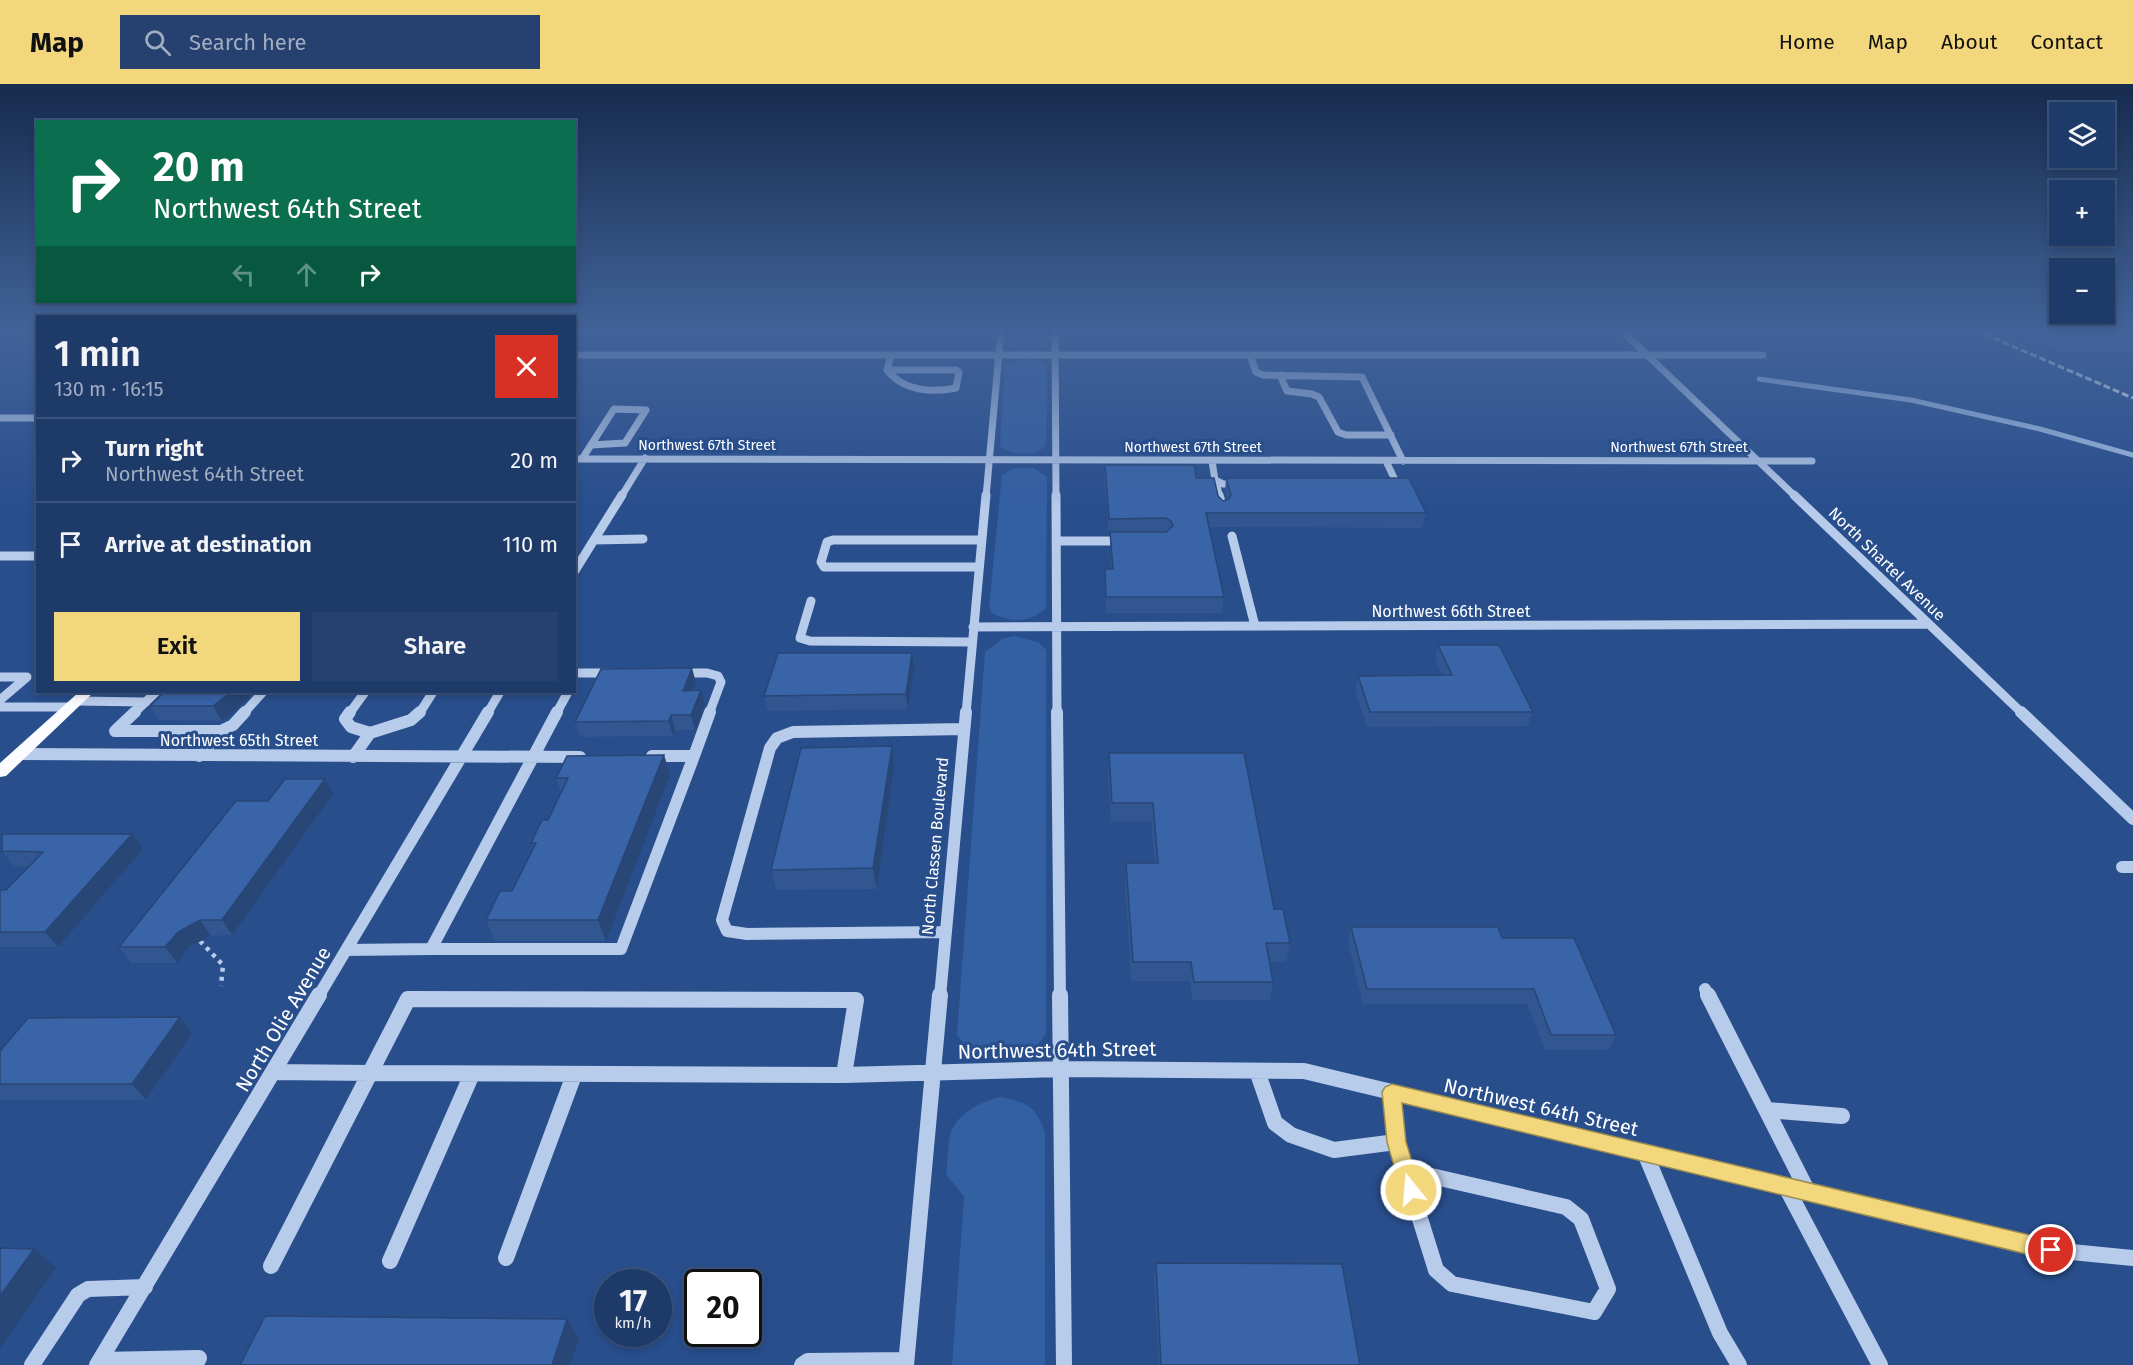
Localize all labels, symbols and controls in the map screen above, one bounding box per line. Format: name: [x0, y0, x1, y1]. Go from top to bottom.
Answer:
search box: [120, 15, 540, 69]
text: Map: [30, 26, 84, 59]
icon: search: [141, 26, 174, 59]
text: Search here: [189, 29, 307, 56]
text: Home: [1779, 29, 1835, 55]
text: Map: [1868, 29, 1908, 55]
text: About: [1941, 29, 1998, 55]
text: Contact: [2031, 29, 2103, 55]
map controls: [2049, 102, 2115, 324]
button: layers: [2049, 102, 2115, 168]
text: 20 m: [153, 142, 245, 192]
icon: right: [54, 144, 132, 222]
button: +: [2049, 180, 2115, 246]
text: Northwest 64th Street: [153, 193, 422, 225]
icon: left: [227, 258, 260, 291]
icon: ahead: [290, 258, 323, 291]
icon: right: [353, 258, 386, 291]
button: −: [2049, 258, 2115, 324]
text: 1 min: [54, 332, 141, 376]
button: close: [495, 335, 558, 398]
text: 130 m · 16:15: [54, 377, 164, 401]
text: Turn right: [105, 435, 204, 462]
street label: Northwest 67th Street: [638, 437, 777, 454]
street label: Northwest 67th Street: [1124, 439, 1263, 456]
street label: Northwest 67th Street: [1610, 439, 1749, 456]
icon: right: [54, 444, 87, 477]
text: 20 m: [510, 447, 558, 474]
text: Northwest 64th Street: [105, 462, 304, 486]
street label: North Shartel Avenue: [1825, 503, 1949, 625]
icon: arrive: [54, 528, 87, 561]
text: Arrive at destination: [105, 531, 312, 558]
text: 110 m: [502, 531, 558, 558]
street label: Northwest 66th Street: [1371, 602, 1531, 621]
button: Exit: [54, 612, 300, 681]
button: Share: [312, 612, 558, 681]
street label: Northwest 65th Street: [160, 731, 318, 750]
street label: North Classen Boulevard: [918, 756, 952, 936]
street label: North Olie Avenue: [230, 942, 336, 1096]
street label: Northwest 64th Street: [957, 1036, 1157, 1064]
street label: Northwest 64th Street: [1441, 1073, 1641, 1141]
position arrow: [1379, 1158, 1443, 1222]
pin: [2025, 1224, 2076, 1275]
icon: arrive: [2034, 1233, 2067, 1266]
speed limit sign: 20: [684, 1269, 762, 1347]
text: 17: [619, 1283, 647, 1319]
text: km/h: [614, 1314, 652, 1332]

